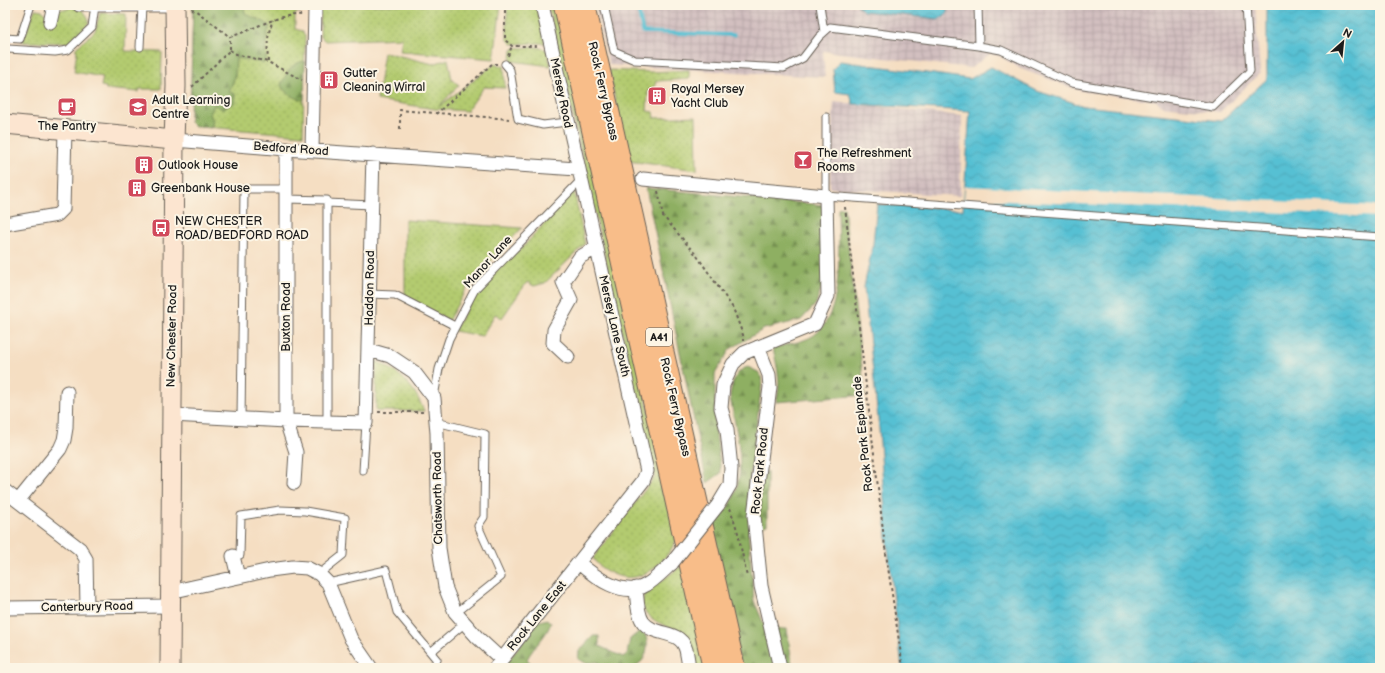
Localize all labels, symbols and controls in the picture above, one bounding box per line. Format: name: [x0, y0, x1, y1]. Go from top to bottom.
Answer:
north arrow: [1323, 22, 1363, 62]
text: N: [1341, 26, 1354, 41]
street label: Rock Ferry Bypass: [584, 40, 622, 142]
street label: Mersey Road: [546, 56, 576, 130]
place label: Gutter Cleaning Wirral: [343, 66, 425, 95]
building icon: Gutter Cleaning Wirral: [318, 69, 340, 91]
place label: Royal Mersey Yacht Club: [670, 82, 745, 111]
building icon: Royal Mersey Yacht Club: [646, 85, 668, 107]
place label: Adult Learning Centre: [152, 93, 230, 122]
cafe icon: The Pantry: [56, 96, 78, 118]
school or university icon: Adult Learning Centre: [127, 96, 149, 118]
place label: The Pantry: [38, 119, 97, 134]
street label: Bedford Road: [253, 139, 329, 159]
place label: The Refreshment Rooms: [817, 146, 912, 175]
bar icon: The Refreshment Rooms: [792, 149, 814, 171]
building icon: Outlook House: [133, 154, 155, 176]
place label: Outlook House: [158, 158, 238, 173]
building icon: Greenbank House: [126, 177, 148, 199]
place label: Greenbank House: [151, 181, 250, 196]
place label: NEW CHESTER ROAD/BEDFORD ROAD: [175, 214, 309, 243]
bus stop icon: NEW CHESTER ROAD/BEDFORD ROAD: [150, 217, 172, 239]
street label: Manor Lane: [461, 233, 515, 291]
street label: Haddon Road: [362, 250, 378, 326]
street label: Mersey Lane South: [595, 274, 633, 379]
street label: Buxton Road: [279, 282, 294, 352]
street label: New Chester Road: [164, 284, 180, 387]
road number: A41: [646, 328, 672, 346]
street label: Rock Ferry Bypass: [656, 356, 694, 458]
street label: Rock Park Esplanade: [849, 376, 877, 492]
street label: Rock Park Road: [748, 427, 772, 515]
street label: Chatsworth Road: [430, 451, 446, 545]
street label: Rock Lane East: [504, 578, 570, 654]
street label: Canterbury Road: [41, 599, 133, 615]

